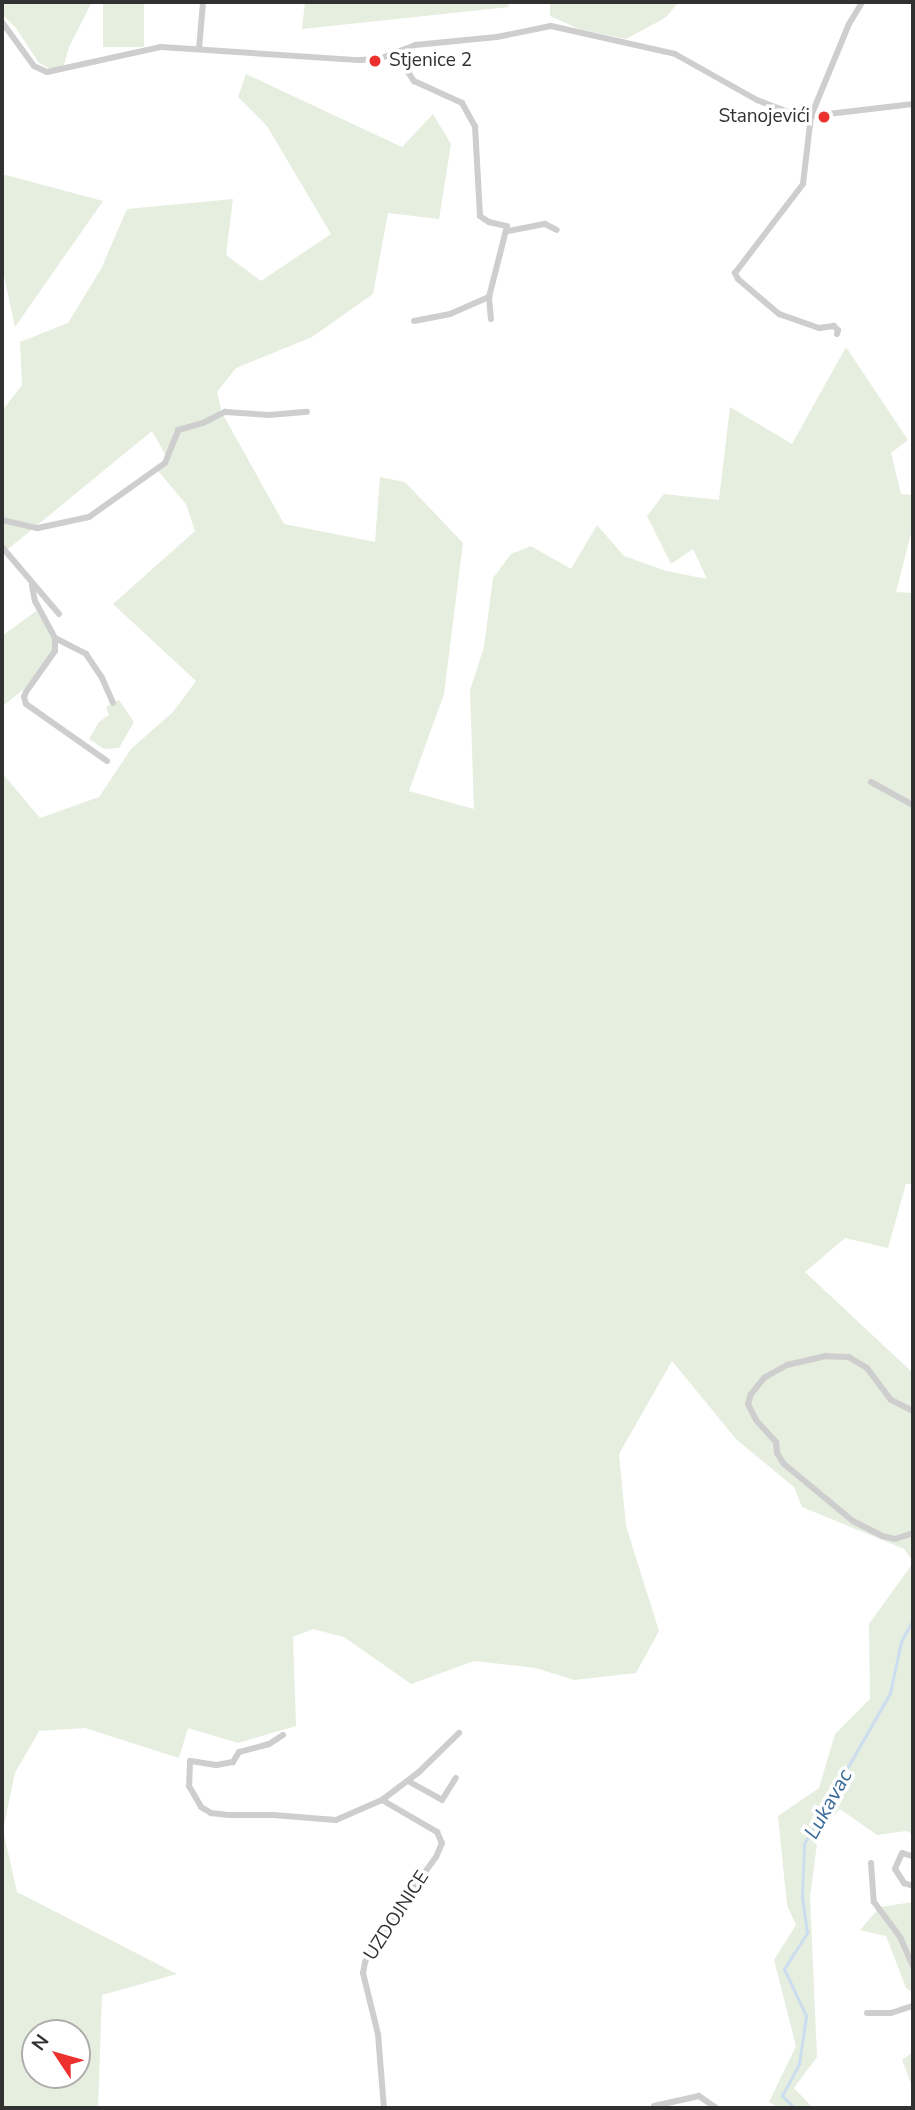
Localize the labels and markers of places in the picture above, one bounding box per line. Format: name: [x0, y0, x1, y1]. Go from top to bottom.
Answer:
place label: Stjenice 2: [389, 50, 472, 72]
marker: Stjenice 2: [367, 53, 383, 69]
place label: Stanojevići: [718, 106, 810, 128]
marker: Stanojevići: [816, 109, 832, 125]

